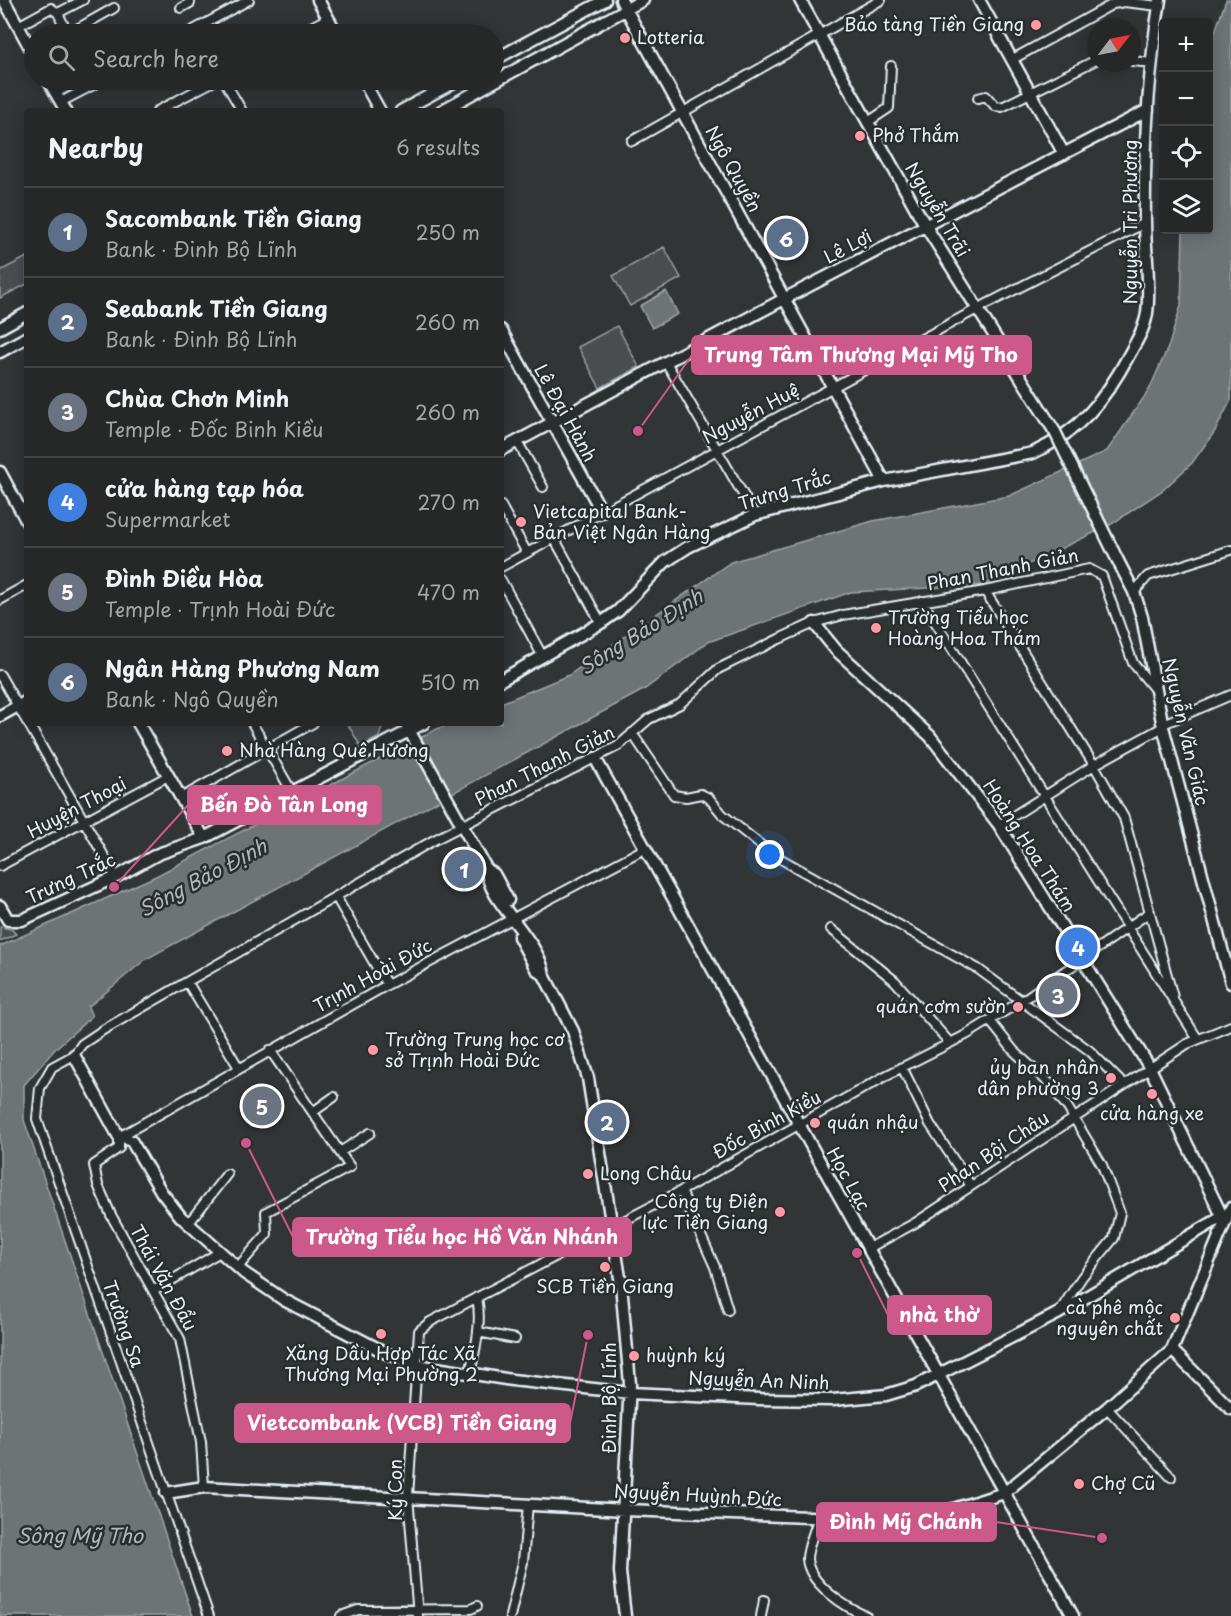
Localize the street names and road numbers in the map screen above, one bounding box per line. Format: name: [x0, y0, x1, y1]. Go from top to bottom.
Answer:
street label: Ngô Quyền: [699, 120, 769, 217]
street label: Nguyễn Tri Phương: [1116, 140, 1143, 304]
street label: Nguyễn Trãi: [899, 157, 977, 262]
street label: Lê Lợi: [819, 222, 876, 270]
street label: Lê Đại Hành: [528, 358, 604, 466]
street label: Nguyễn Huệ: [697, 376, 804, 449]
street label: Trưng Trắc: [735, 463, 834, 516]
street label: Phan Thanh Giản: [924, 541, 1081, 597]
street label: Nguyễn Văn Giác: [1156, 655, 1217, 808]
street label: Phan Thanh Giản: [469, 718, 619, 812]
street label: Huyện Thoại: [22, 769, 131, 844]
street label: Hoàng Hoa Thám: [977, 774, 1083, 917]
street label: Trưng Trắc: [21, 845, 119, 910]
street label: Trịnh Hoài Đức: [308, 931, 436, 1018]
street label: Đốc Binh Kiều: [707, 1083, 825, 1165]
street label: Phan Bội Châu: [932, 1104, 1054, 1198]
street label: Học Lạc: [821, 1142, 878, 1215]
street label: Thái Văn Đẩu: [124, 1219, 205, 1335]
street label: Trường Sa: [97, 1276, 152, 1371]
street label: Đinh Bộ Lĩnh: [595, 1342, 622, 1454]
street label: Nguyễn An Ninh: [688, 1364, 830, 1395]
street label: Ký Con: [381, 1459, 408, 1521]
street label: Nguyễn Huỳnh Đức: [613, 1477, 783, 1512]

